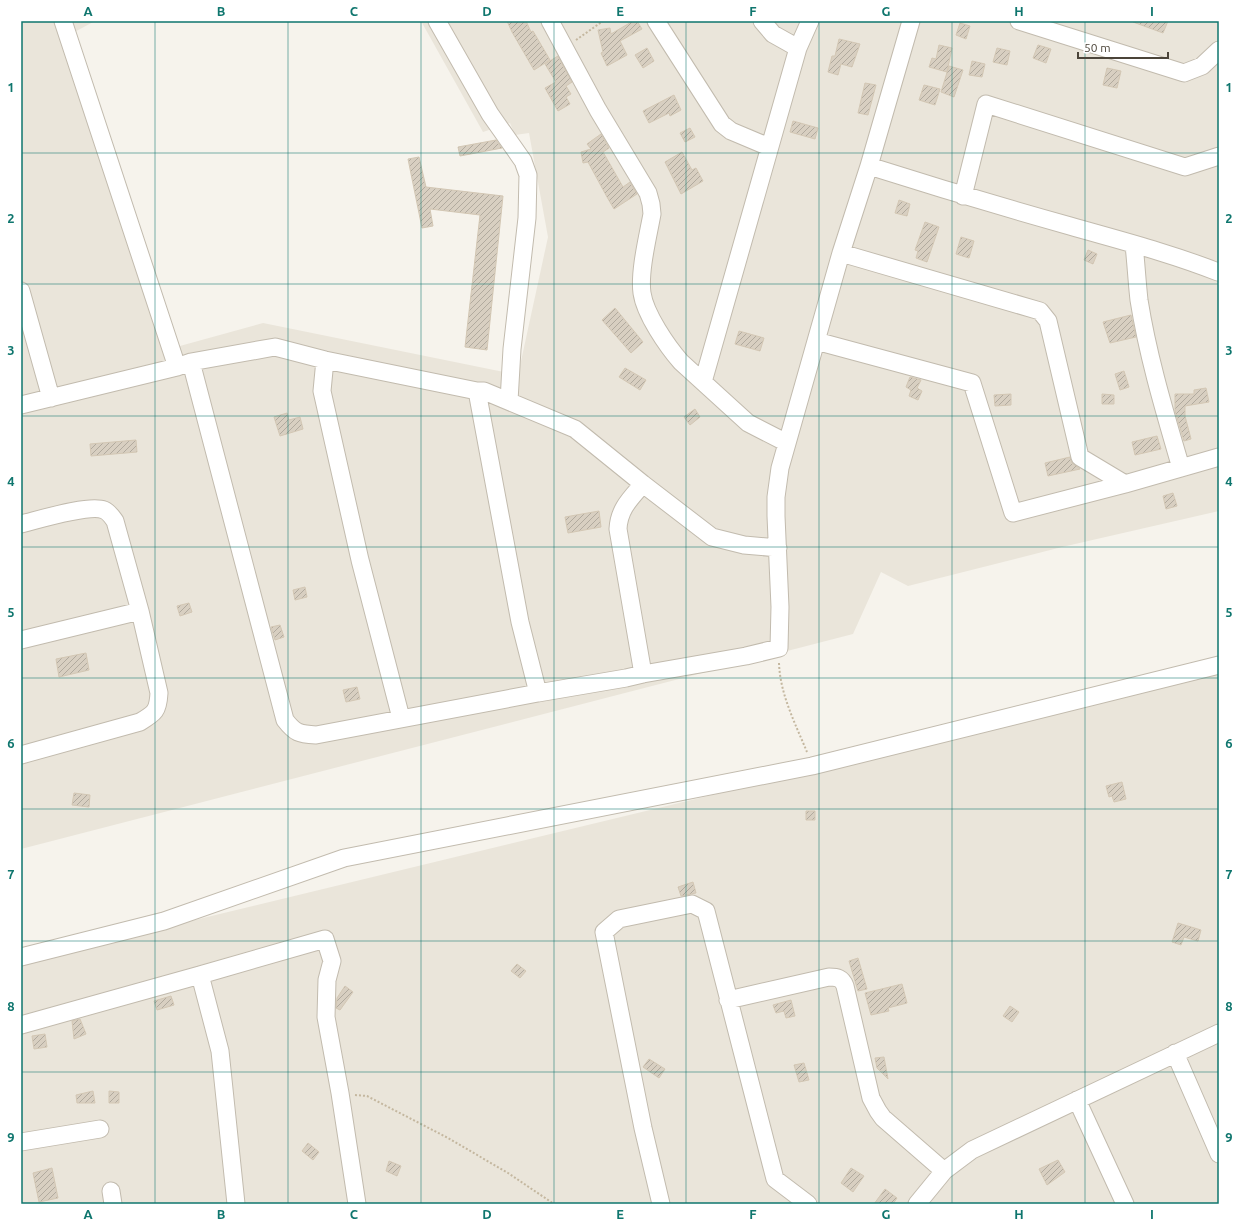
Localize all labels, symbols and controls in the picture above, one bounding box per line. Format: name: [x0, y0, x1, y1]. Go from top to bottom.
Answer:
text: A: [83, 4, 93, 18]
text: B: [217, 4, 226, 18]
text: C: [350, 4, 359, 18]
text: D: [482, 4, 492, 18]
text: E: [616, 4, 624, 18]
text: F: [749, 4, 757, 18]
text: G: [882, 4, 891, 18]
text: H: [1014, 4, 1024, 18]
text: I: [1150, 4, 1154, 18]
scale bar: [1078, 34, 1168, 60]
text: 50 m: [1084, 41, 1111, 54]
text: 1: [7, 80, 15, 94]
text: 1: [1225, 80, 1233, 94]
text: 2: [7, 211, 15, 225]
text: 2: [1225, 211, 1233, 225]
text: 3: [7, 343, 15, 357]
text: 3: [1225, 343, 1233, 357]
text: 4: [7, 474, 15, 488]
text: 4: [1225, 474, 1233, 488]
text: 5: [7, 605, 15, 619]
text: 5: [1225, 605, 1233, 619]
text: 6: [7, 736, 15, 750]
text: 6: [1225, 736, 1233, 750]
text: 7: [7, 867, 15, 881]
text: 7: [1225, 867, 1233, 881]
text: 8: [7, 999, 15, 1013]
text: 8: [1225, 999, 1233, 1013]
text: 9: [7, 1130, 15, 1144]
text: 9: [1225, 1130, 1233, 1144]
text: A: [83, 1207, 93, 1221]
text: B: [217, 1207, 226, 1221]
text: C: [350, 1207, 359, 1221]
text: D: [482, 1207, 492, 1221]
text: E: [616, 1207, 624, 1221]
text: F: [749, 1207, 757, 1221]
text: G: [882, 1207, 891, 1221]
text: H: [1014, 1207, 1024, 1221]
text: I: [1150, 1207, 1154, 1221]

